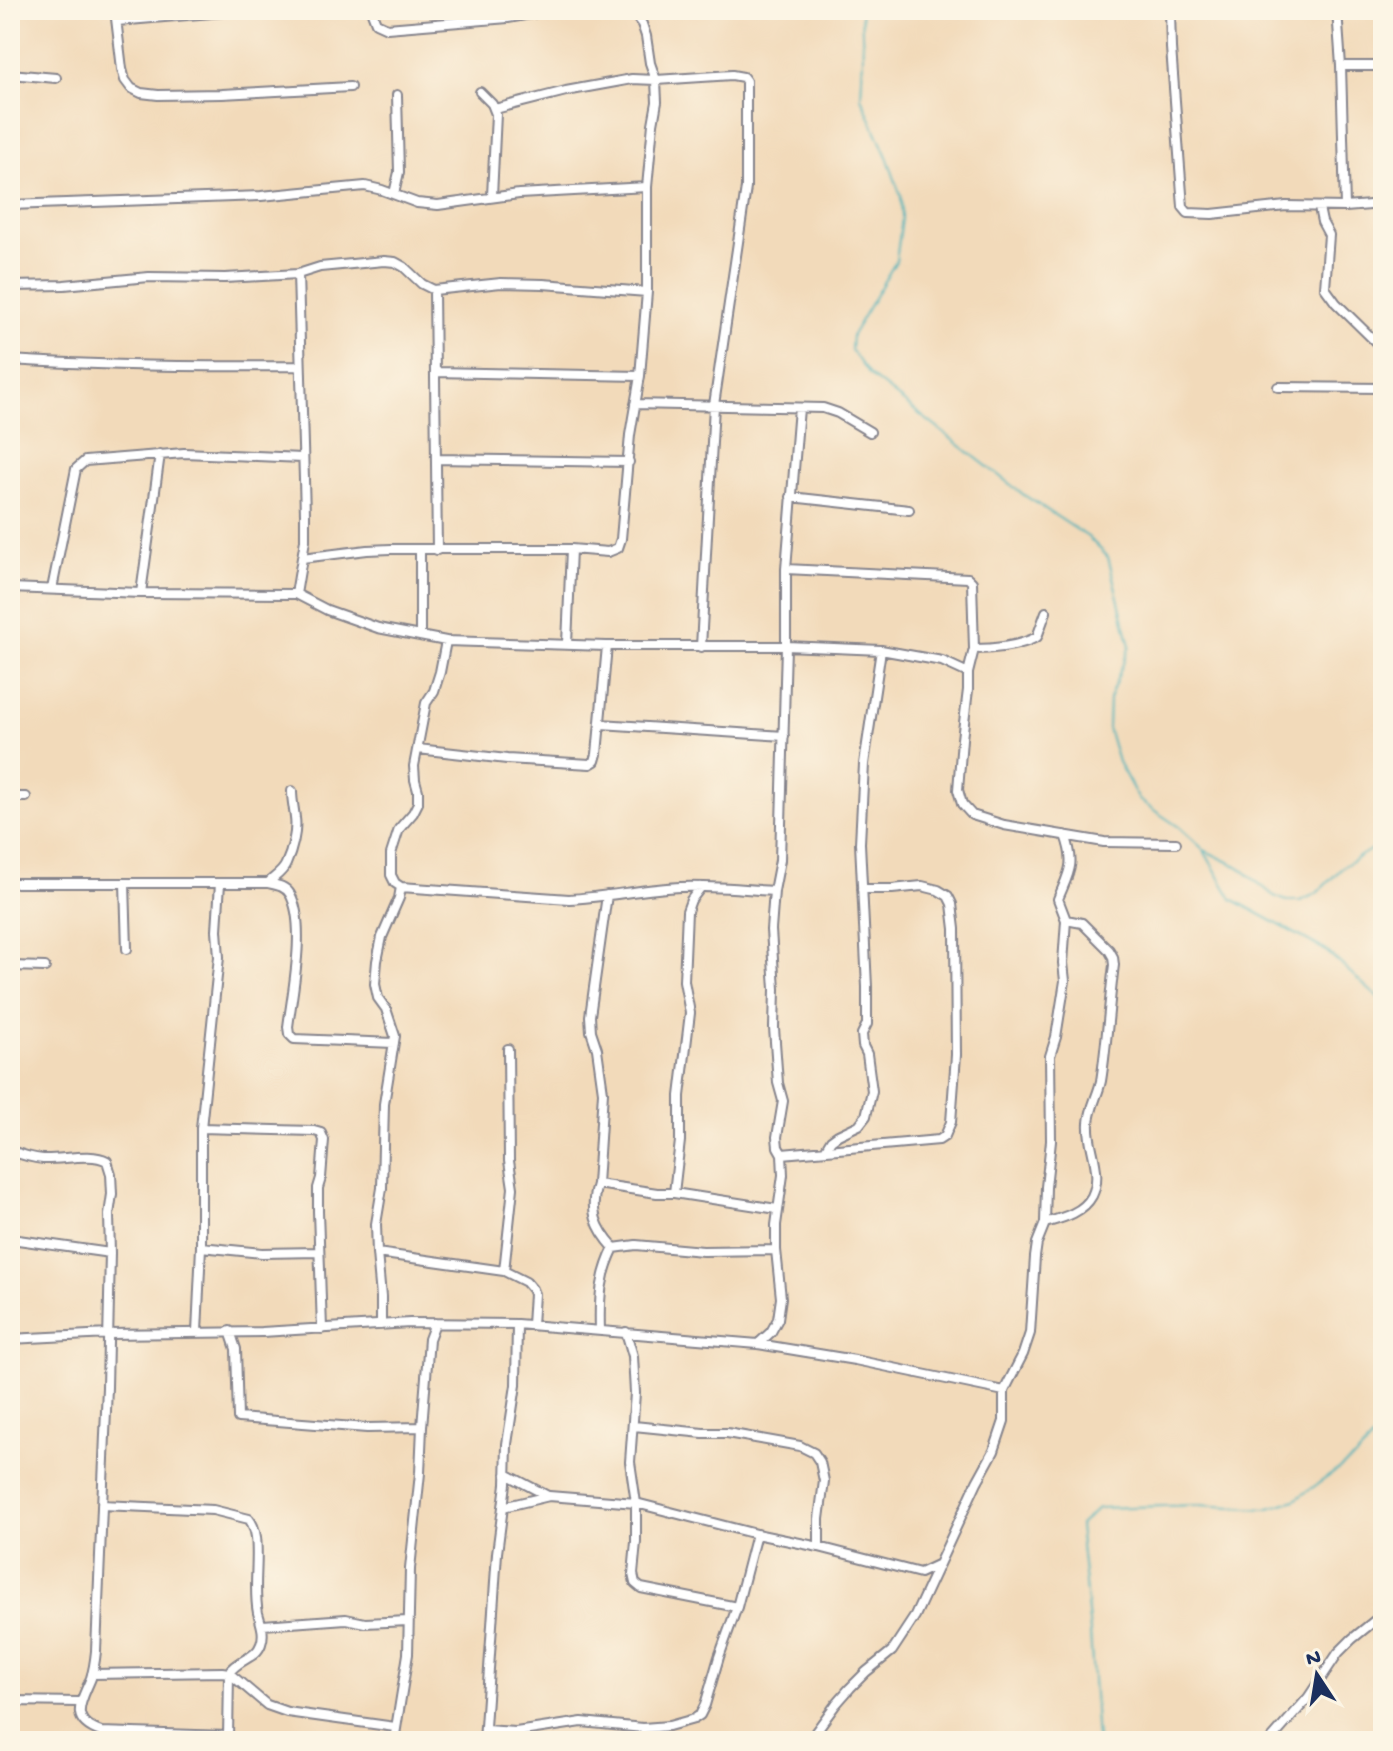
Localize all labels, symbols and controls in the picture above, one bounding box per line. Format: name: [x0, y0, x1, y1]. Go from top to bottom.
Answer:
north arrow: [1277, 1635, 1357, 1715]
text: N: [1304, 1645, 1323, 1674]

